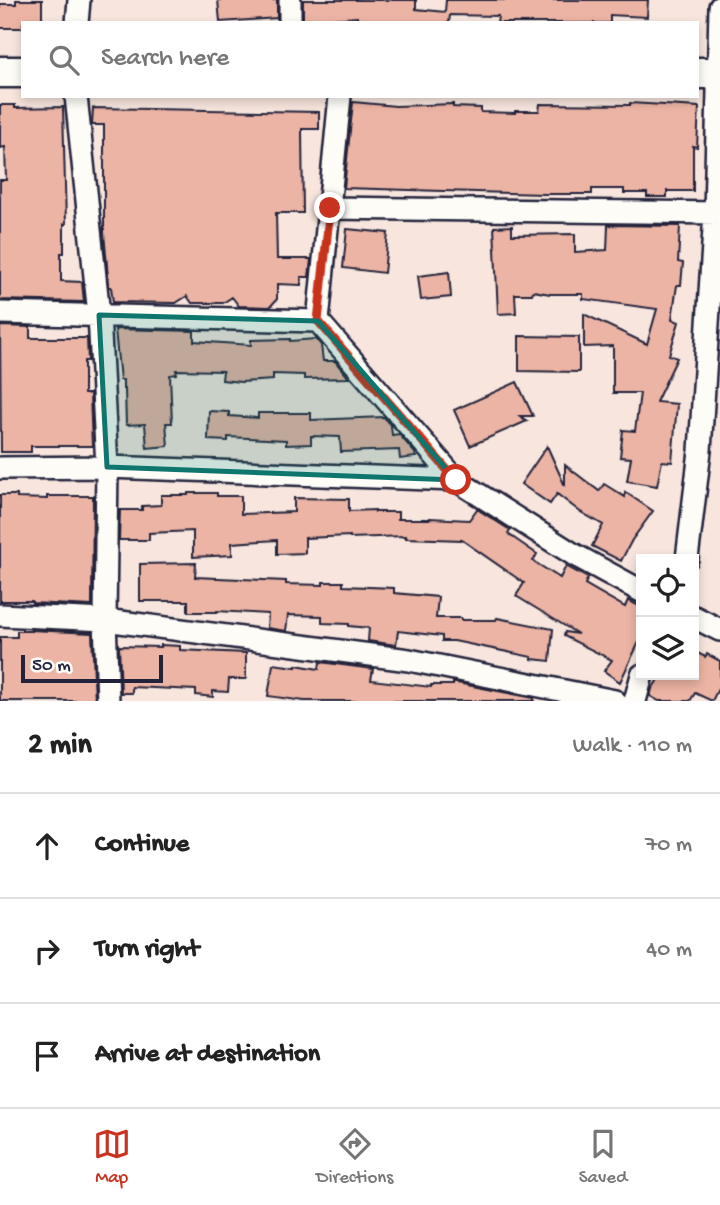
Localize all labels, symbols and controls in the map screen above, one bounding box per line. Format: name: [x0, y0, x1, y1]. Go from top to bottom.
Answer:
search box: [21, 21, 699, 98]
icon: search: [45, 41, 83, 79]
text: Search here: [101, 44, 229, 75]
route end: [314, 192, 345, 223]
route start: [440, 464, 471, 495]
map controls: [636, 554, 699, 680]
button: locate: [636, 554, 699, 617]
button: layers: [636, 617, 699, 680]
scale bar: [21, 652, 163, 684]
text: 50 m: [32, 655, 71, 678]
text: 2 min: [28, 729, 92, 764]
text: Walk · 110 m: [573, 733, 692, 760]
icon: ahead: [28, 827, 66, 865]
text: Continue: [95, 830, 189, 861]
text: 70 m: [645, 832, 692, 859]
icon: right: [28, 932, 66, 970]
text: Turn right: [95, 935, 199, 966]
text: 40 m: [646, 937, 692, 964]
icon: arrive: [28, 1037, 66, 1075]
text: Arrive at destination: [95, 1040, 320, 1071]
tab: Map: [93, 1125, 131, 1190]
tab: Directions: [316, 1125, 393, 1190]
tab: Saved: [579, 1125, 627, 1190]

